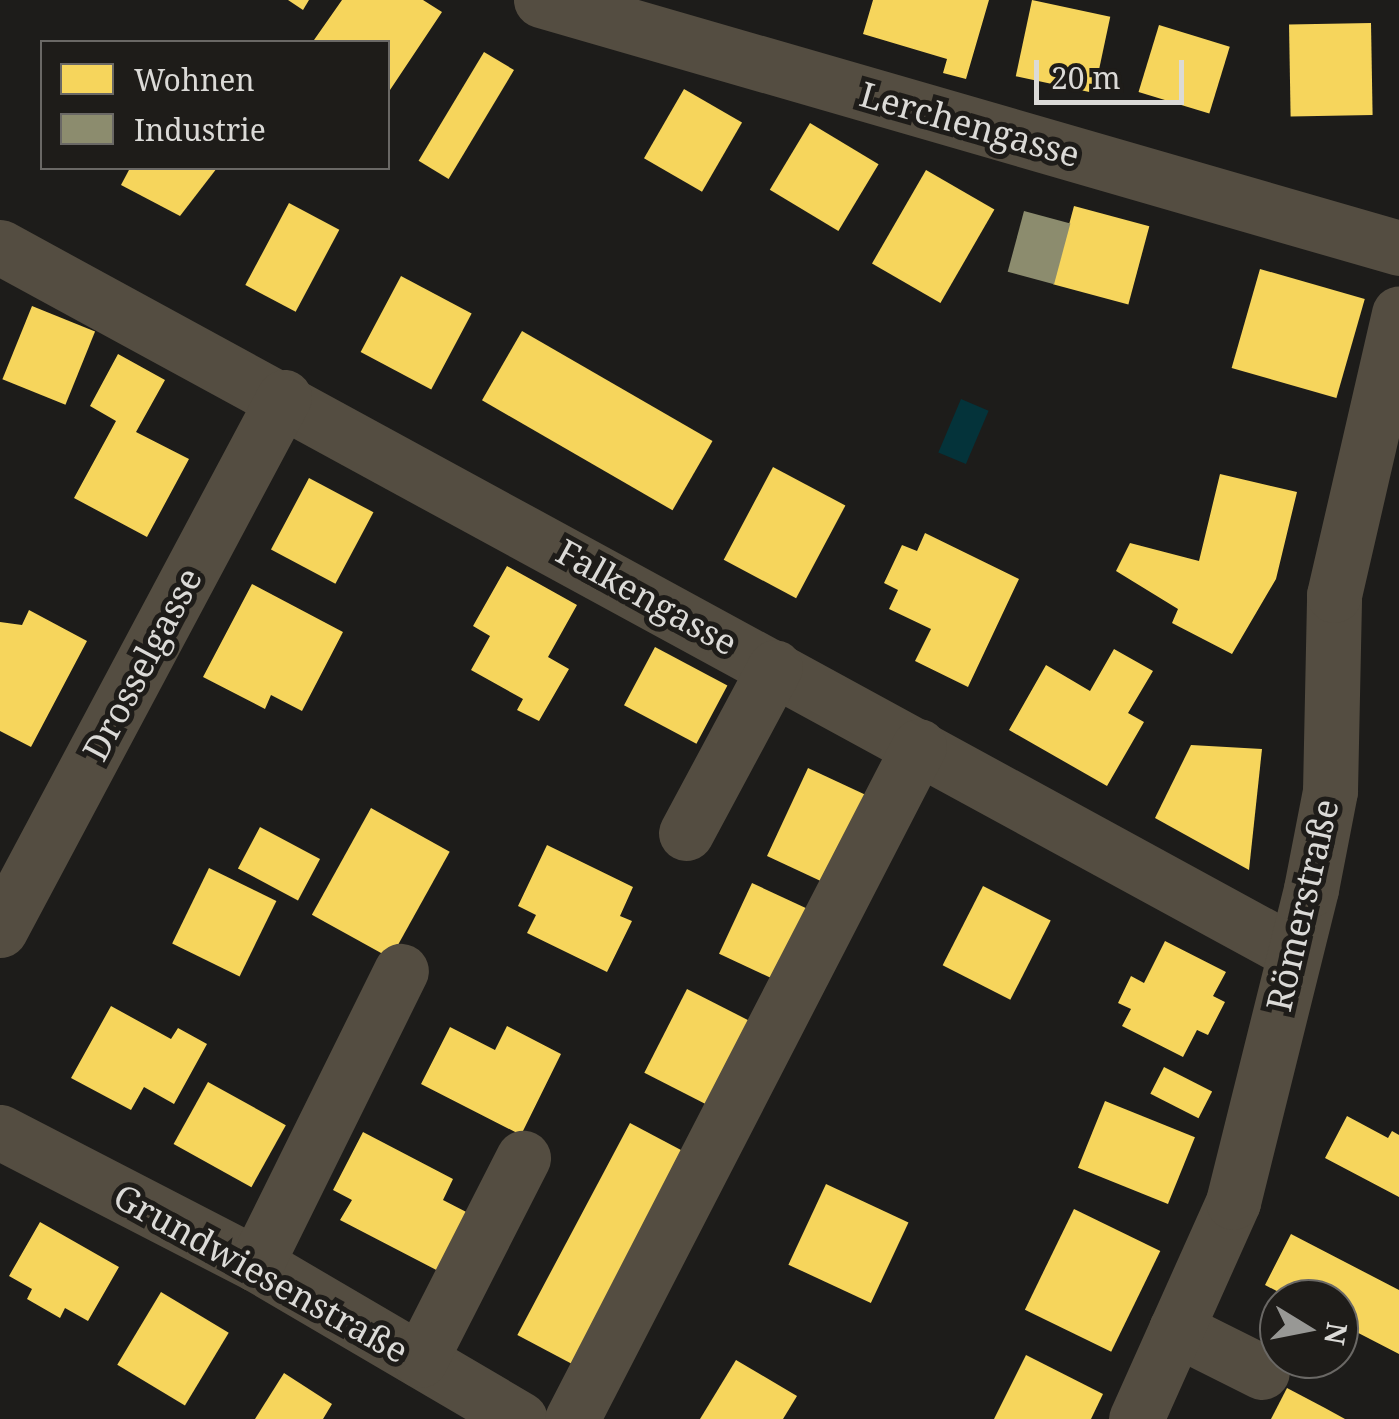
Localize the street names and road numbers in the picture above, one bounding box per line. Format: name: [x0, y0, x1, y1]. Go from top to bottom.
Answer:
street label: Lerchengasse: [855, 73, 1085, 175]
street label: Falkengasse: [549, 530, 745, 664]
street label: Drosselgasse: [74, 561, 210, 767]
street label: Römerstraße: [1257, 795, 1347, 1015]
street label: Grundwiesenstraße: [107, 1175, 415, 1371]

